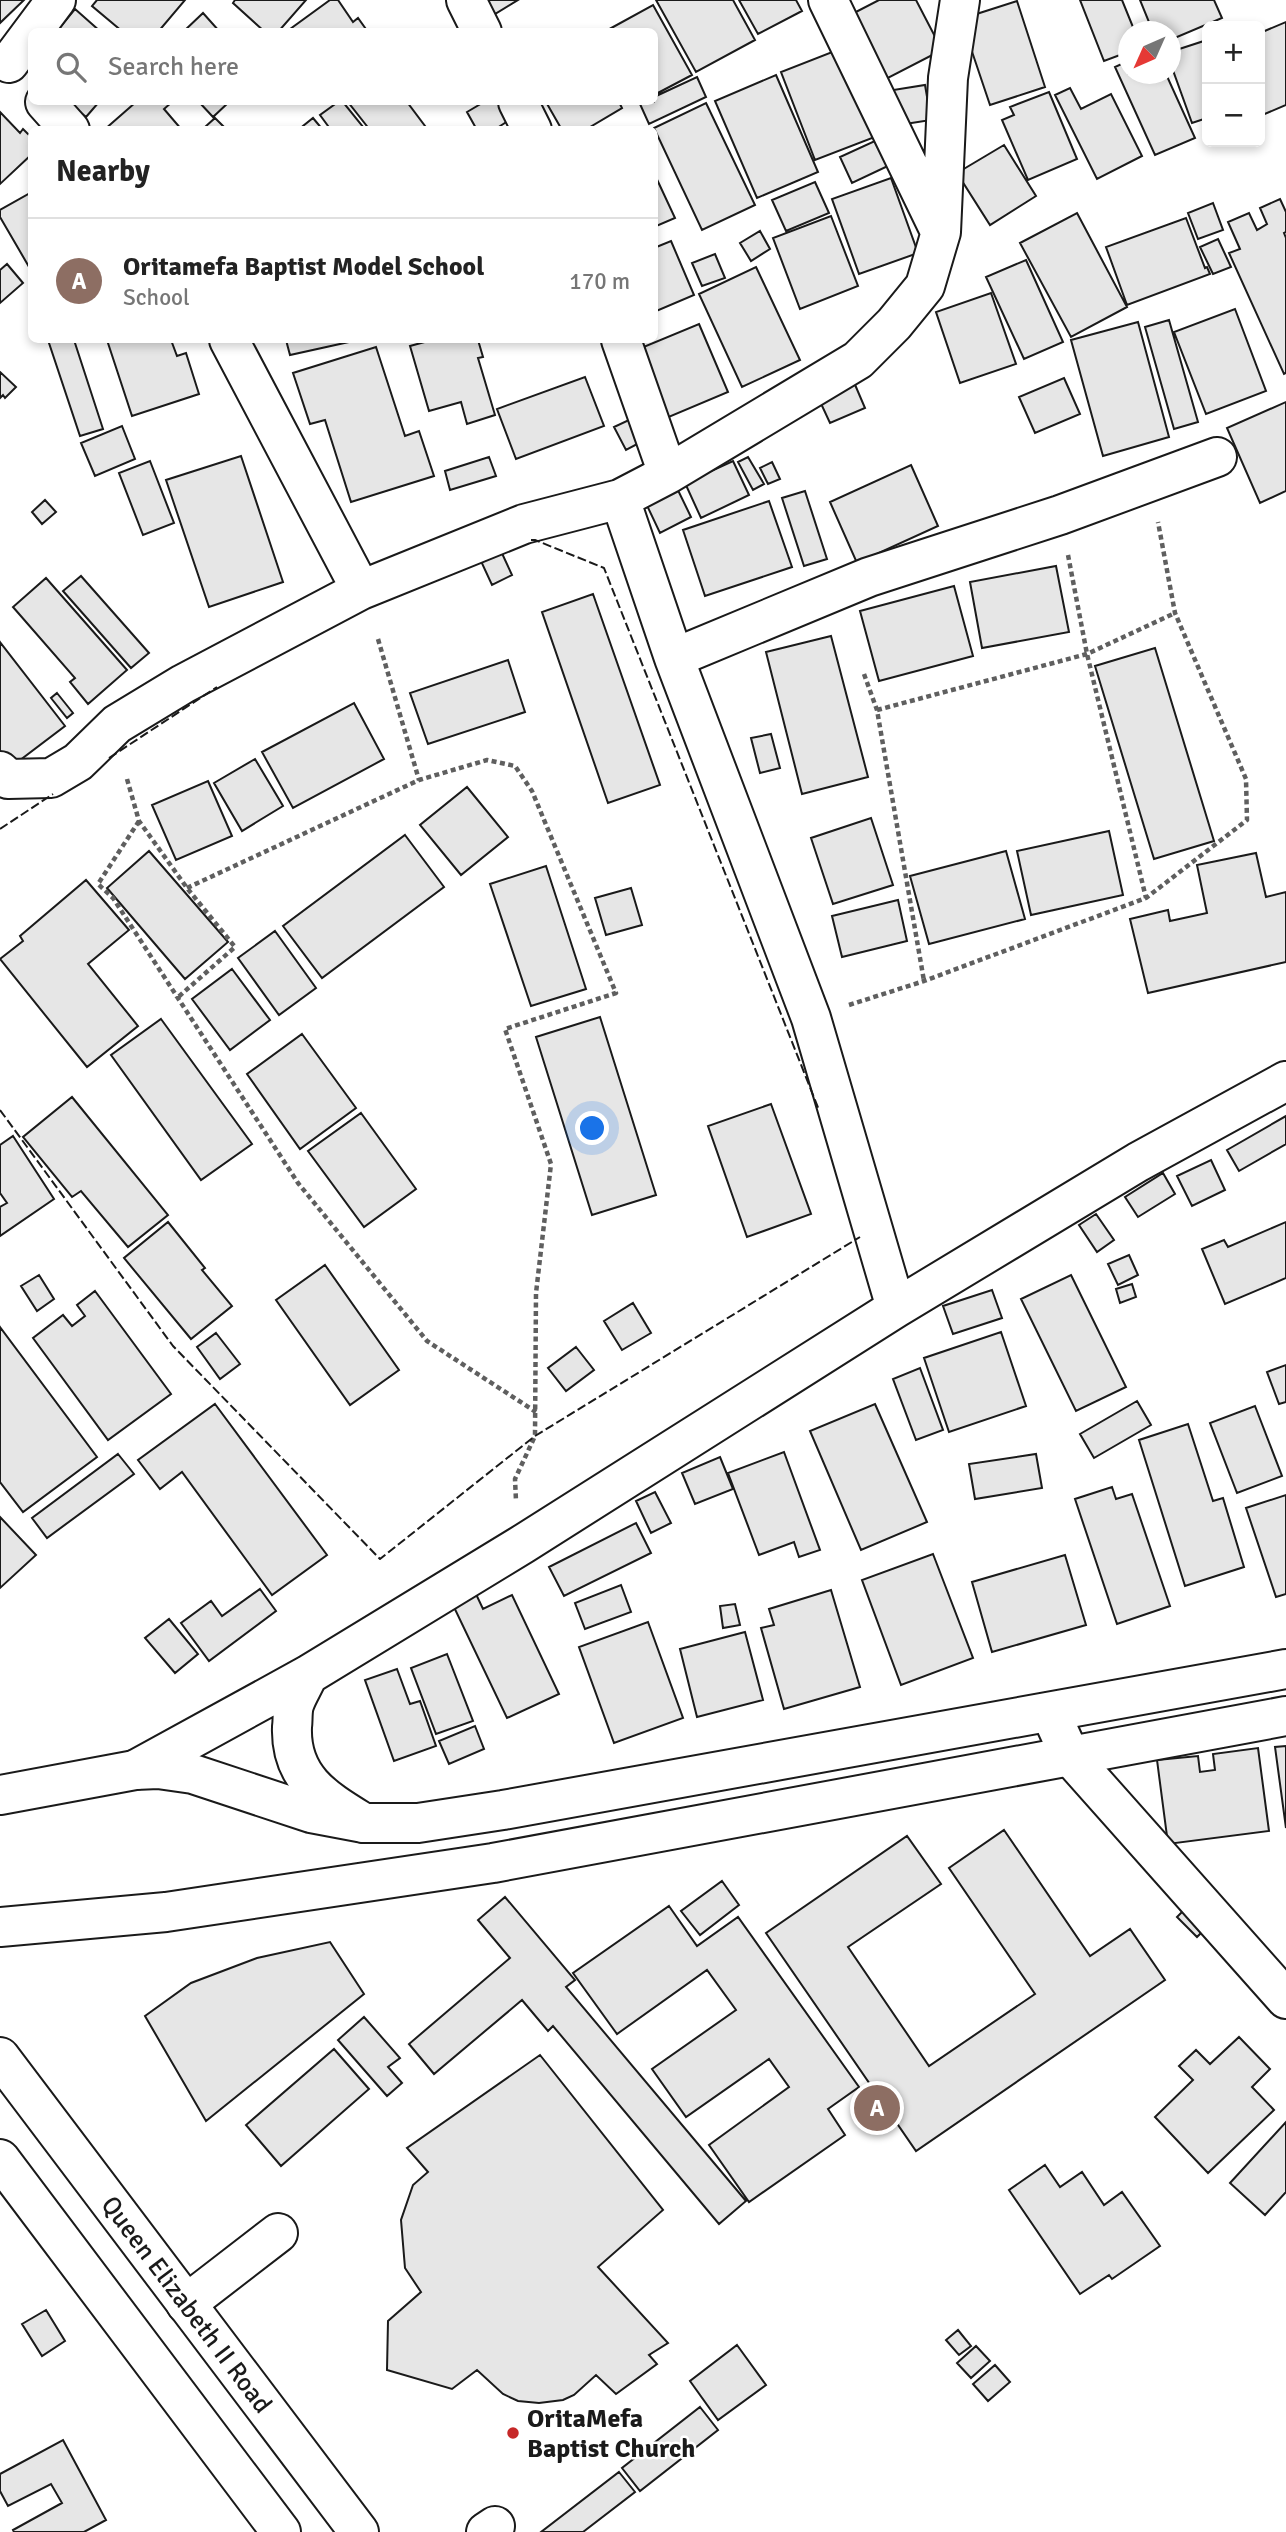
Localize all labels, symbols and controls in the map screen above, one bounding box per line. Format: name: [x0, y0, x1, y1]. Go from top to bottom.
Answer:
north arrow: [1118, 21, 1181, 84]
map controls: [1202, 21, 1265, 147]
button: +: [1202, 21, 1265, 84]
search box: [28, 28, 658, 105]
icon: search: [52, 48, 90, 86]
text: Search here: [108, 51, 239, 83]
button: −: [1202, 84, 1265, 147]
text: Nearby: [56, 153, 150, 190]
text: Oritamefa Baptist Model School: [123, 251, 484, 283]
text: A: [72, 267, 86, 296]
text: 170 m: [569, 267, 630, 296]
text: School: [123, 283, 190, 312]
your location: [575, 1111, 609, 1145]
pin: A: [854, 2082, 900, 2134]
street label: Queen Elizabeth II Road: [94, 2190, 278, 2420]
place label: OritaMefa Baptist Church: [527, 2403, 695, 2465]
marker: OritaMefa Baptist Church: [505, 2425, 521, 2441]

